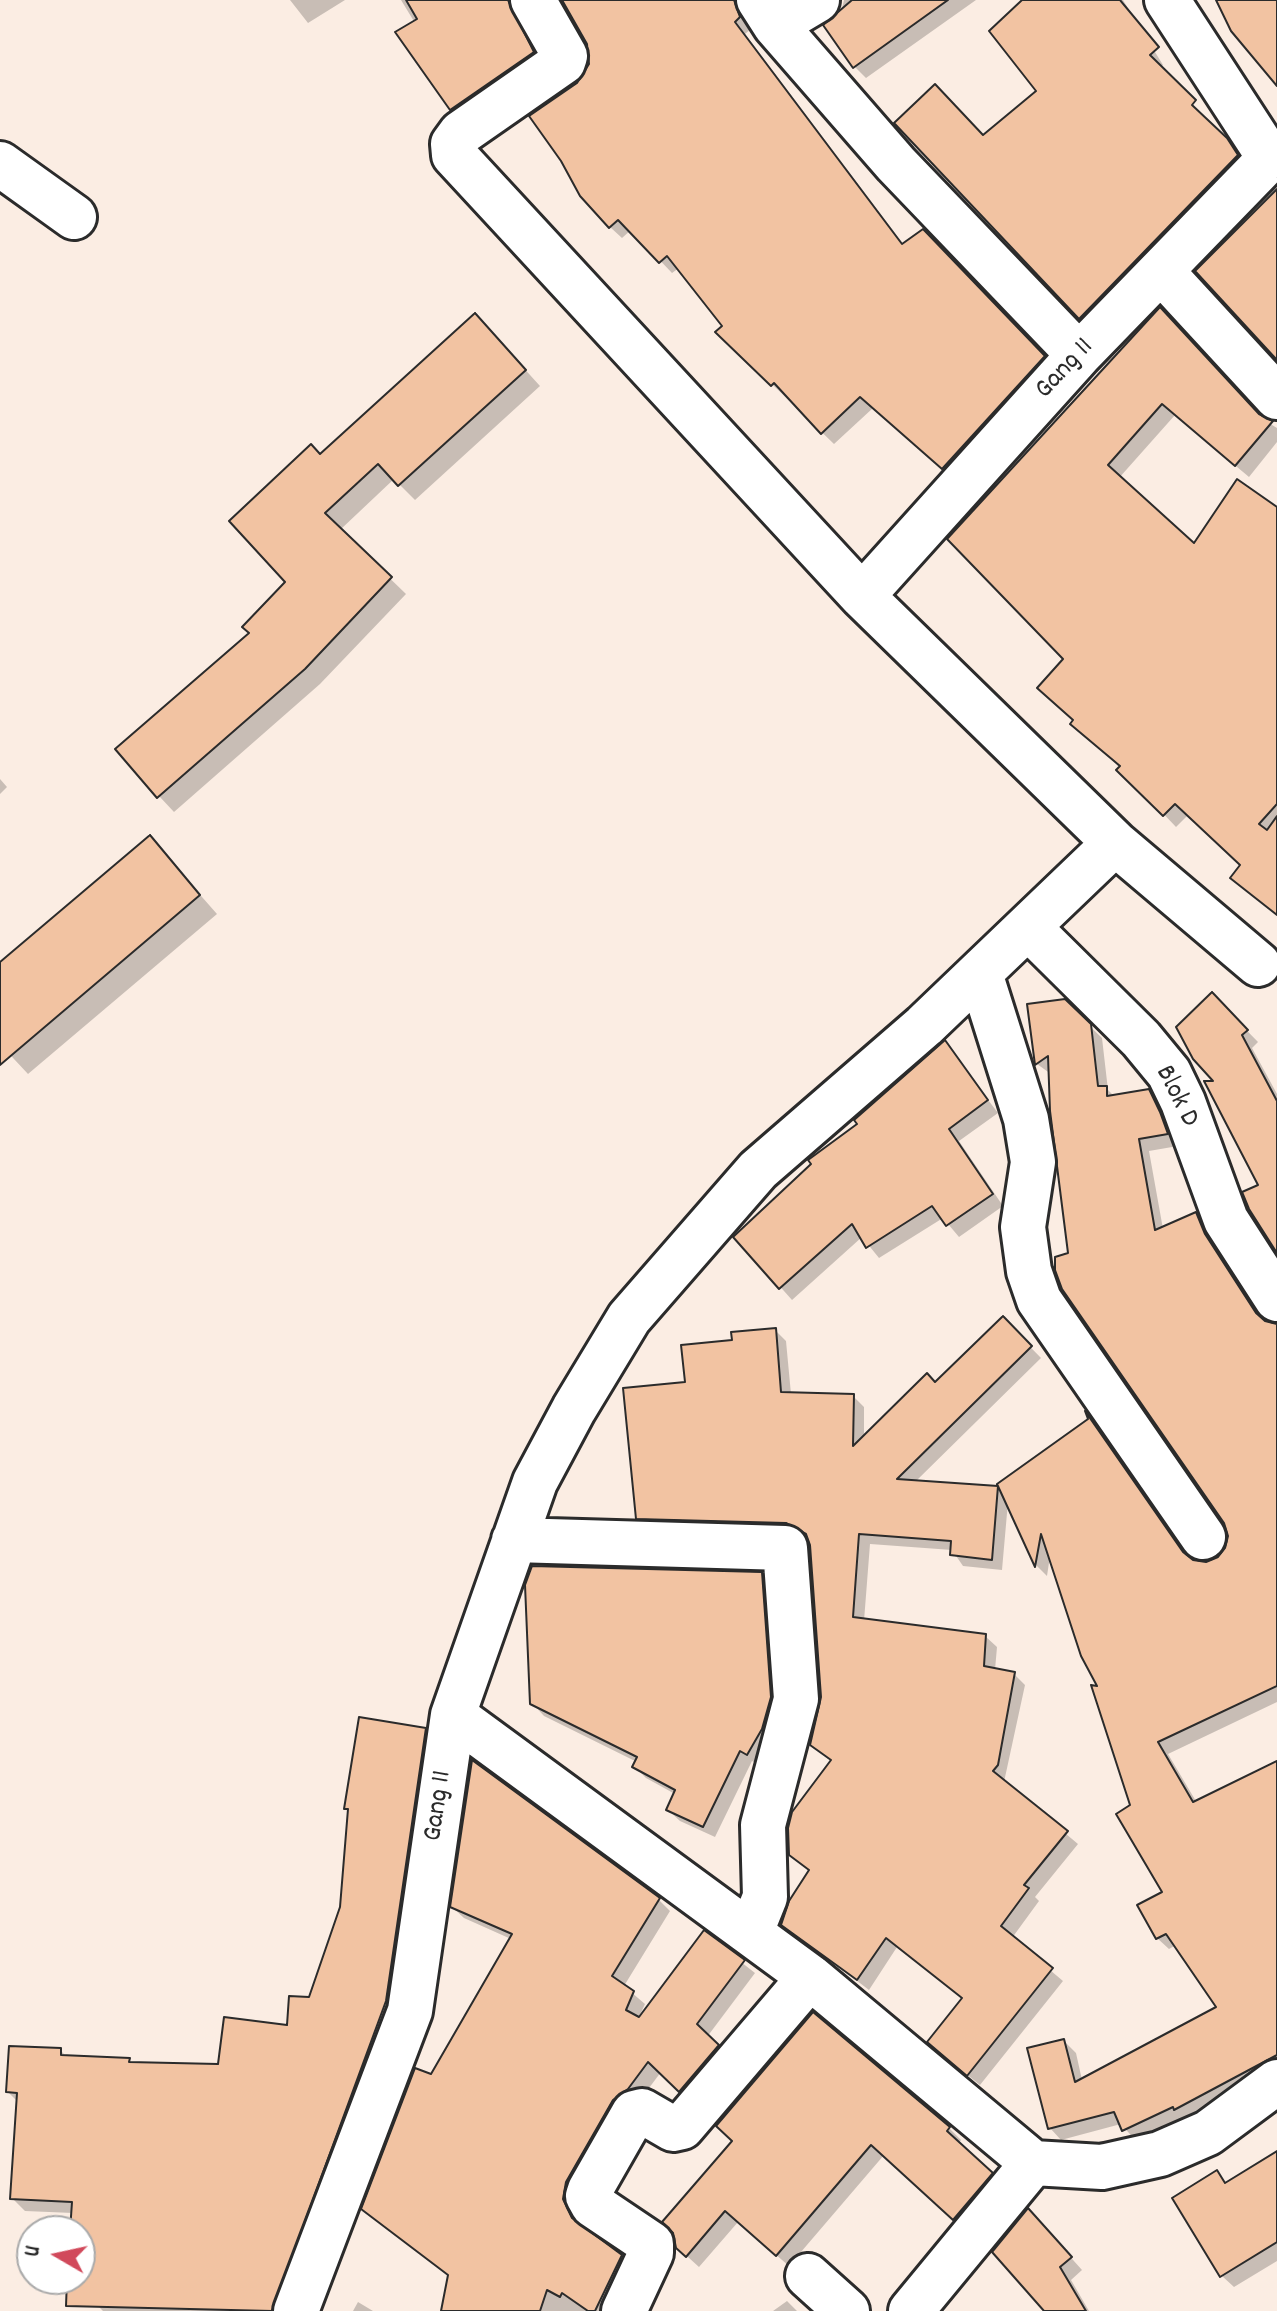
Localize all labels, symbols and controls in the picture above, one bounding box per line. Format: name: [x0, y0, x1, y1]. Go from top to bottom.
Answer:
street label: Gang 11: [1029, 333, 1103, 407]
street label: Blok D: [1145, 1061, 1205, 1133]
street label: Gang 11: [418, 1768, 462, 1844]
north arrow: [16, 2215, 96, 2295]
text: U: [18, 2244, 50, 2259]

